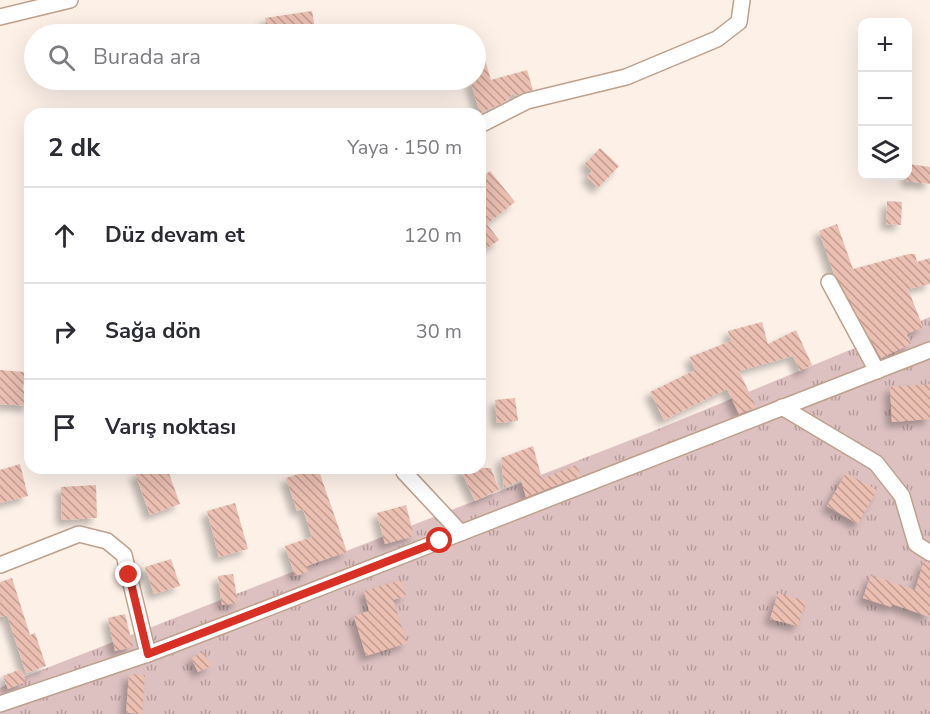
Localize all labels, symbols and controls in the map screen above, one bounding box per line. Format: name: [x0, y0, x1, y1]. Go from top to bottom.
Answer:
map controls: [858, 18, 912, 180]
button: +: [858, 18, 912, 72]
search box: [24, 24, 486, 90]
icon: search: [45, 41, 78, 74]
text: Burada ara: [93, 42, 201, 72]
button: −: [858, 72, 912, 126]
button: layers: [858, 126, 912, 180]
text: 2 dk: [48, 130, 100, 165]
text: Yaya · 150 m: [347, 134, 462, 161]
icon: ahead: [48, 219, 81, 252]
text: Düz devam et: [105, 220, 245, 250]
text: 120 m: [404, 222, 462, 249]
icon: right: [48, 315, 81, 348]
text: Sağa dön: [105, 316, 201, 346]
text: 30 m: [416, 318, 462, 345]
icon: arrive: [48, 411, 81, 444]
text: Varış noktası: [105, 412, 236, 442]
route start: [426, 527, 452, 553]
route end: [115, 561, 141, 587]

